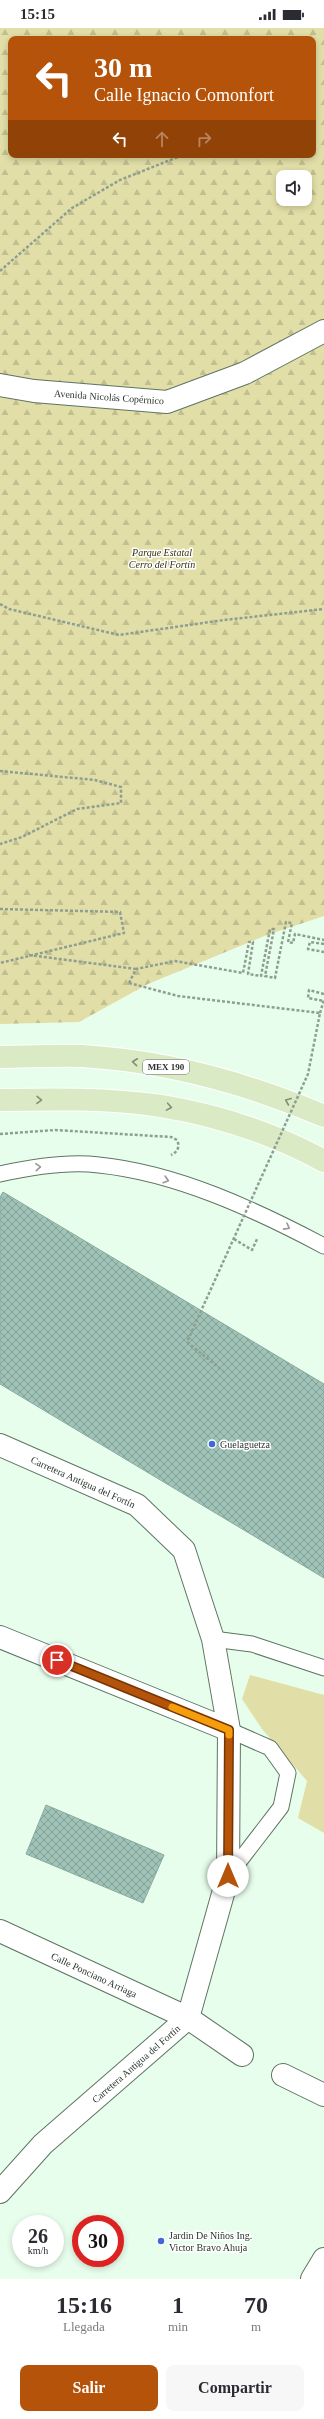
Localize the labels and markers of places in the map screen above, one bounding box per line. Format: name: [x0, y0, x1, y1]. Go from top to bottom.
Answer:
marker: Guelaguetza: [207, 1439, 217, 1449]
place label: Guelaguetza: [220, 1439, 271, 1450]
pin: [40, 1643, 74, 1677]
place label: Jardin De Niños Ing. Victor Bravo Ahuja: [169, 2230, 252, 2253]
marker: Jardin De Niños Ing. Victor Bravo Ahuja: [156, 2236, 166, 2246]

